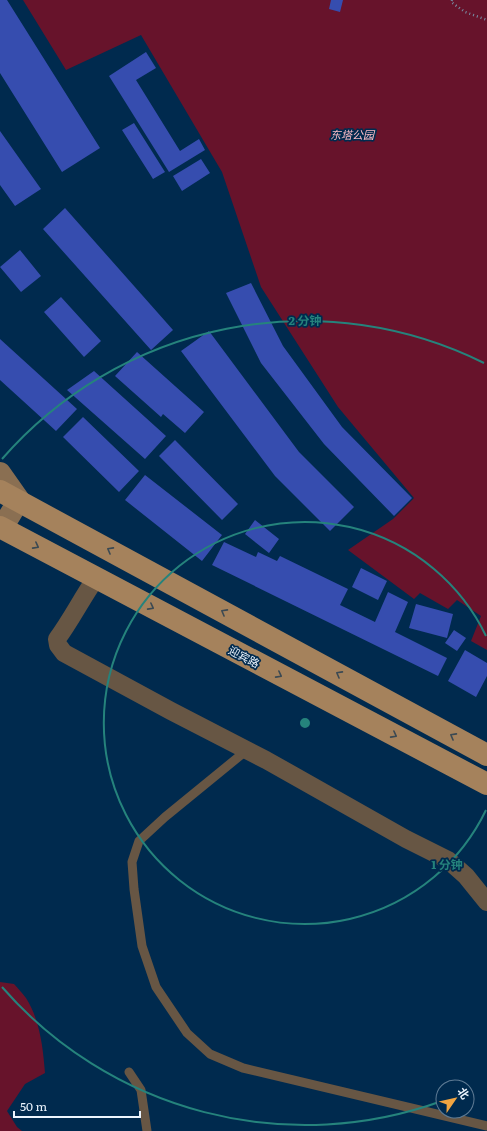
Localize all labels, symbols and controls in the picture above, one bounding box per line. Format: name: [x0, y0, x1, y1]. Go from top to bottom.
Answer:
park label: 东塔公园: [330, 126, 376, 142]
text: 2 分钟: [289, 311, 321, 329]
one-way arrow: [32, 542, 40, 549]
one-way arrow: [107, 547, 114, 555]
one-way arrow: [147, 603, 154, 610]
one-way arrow: [221, 609, 229, 617]
street label: 迎宾路: [226, 641, 263, 671]
one-way arrow: [274, 670, 282, 677]
one-way arrow: [335, 672, 343, 679]
centre of rings: [298, 716, 312, 730]
one-way arrow: [389, 730, 397, 738]
one-way arrow: [450, 734, 457, 741]
text: 1 分钟: [431, 855, 463, 873]
north arrow: [435, 1079, 475, 1119]
text: 北: [454, 1084, 474, 1102]
scale bar: [14, 1093, 140, 1119]
text: 50 m: [20, 1097, 47, 1115]

